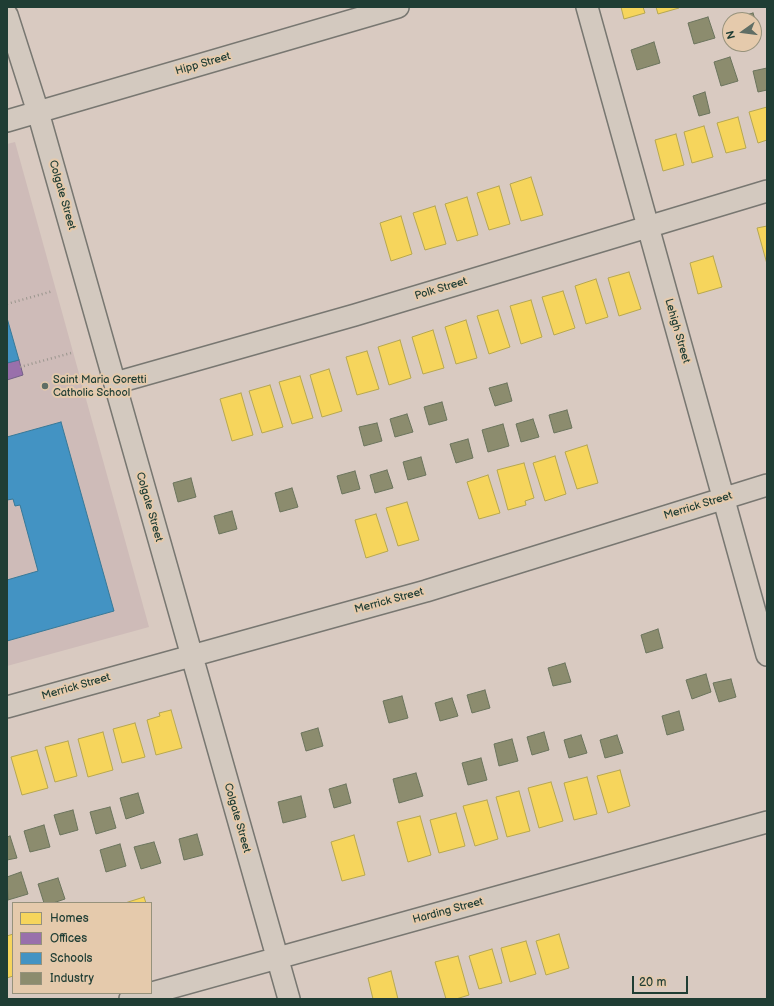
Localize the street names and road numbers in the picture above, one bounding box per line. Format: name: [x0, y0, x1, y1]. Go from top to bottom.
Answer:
street label: Hipp Street: [174, 50, 232, 78]
street label: Colgate Street: [46, 159, 78, 231]
street label: Polk Street: [413, 275, 469, 303]
street label: Lehigh Street: [661, 297, 693, 365]
street label: Colgate Street: [133, 471, 165, 543]
street label: Merrick Street: [662, 489, 734, 523]
street label: Merrick Street: [353, 585, 425, 617]
street label: Merrick Street: [40, 671, 112, 703]
street label: Colgate Street: [221, 782, 253, 854]
street label: Harding Street: [411, 895, 485, 927]

